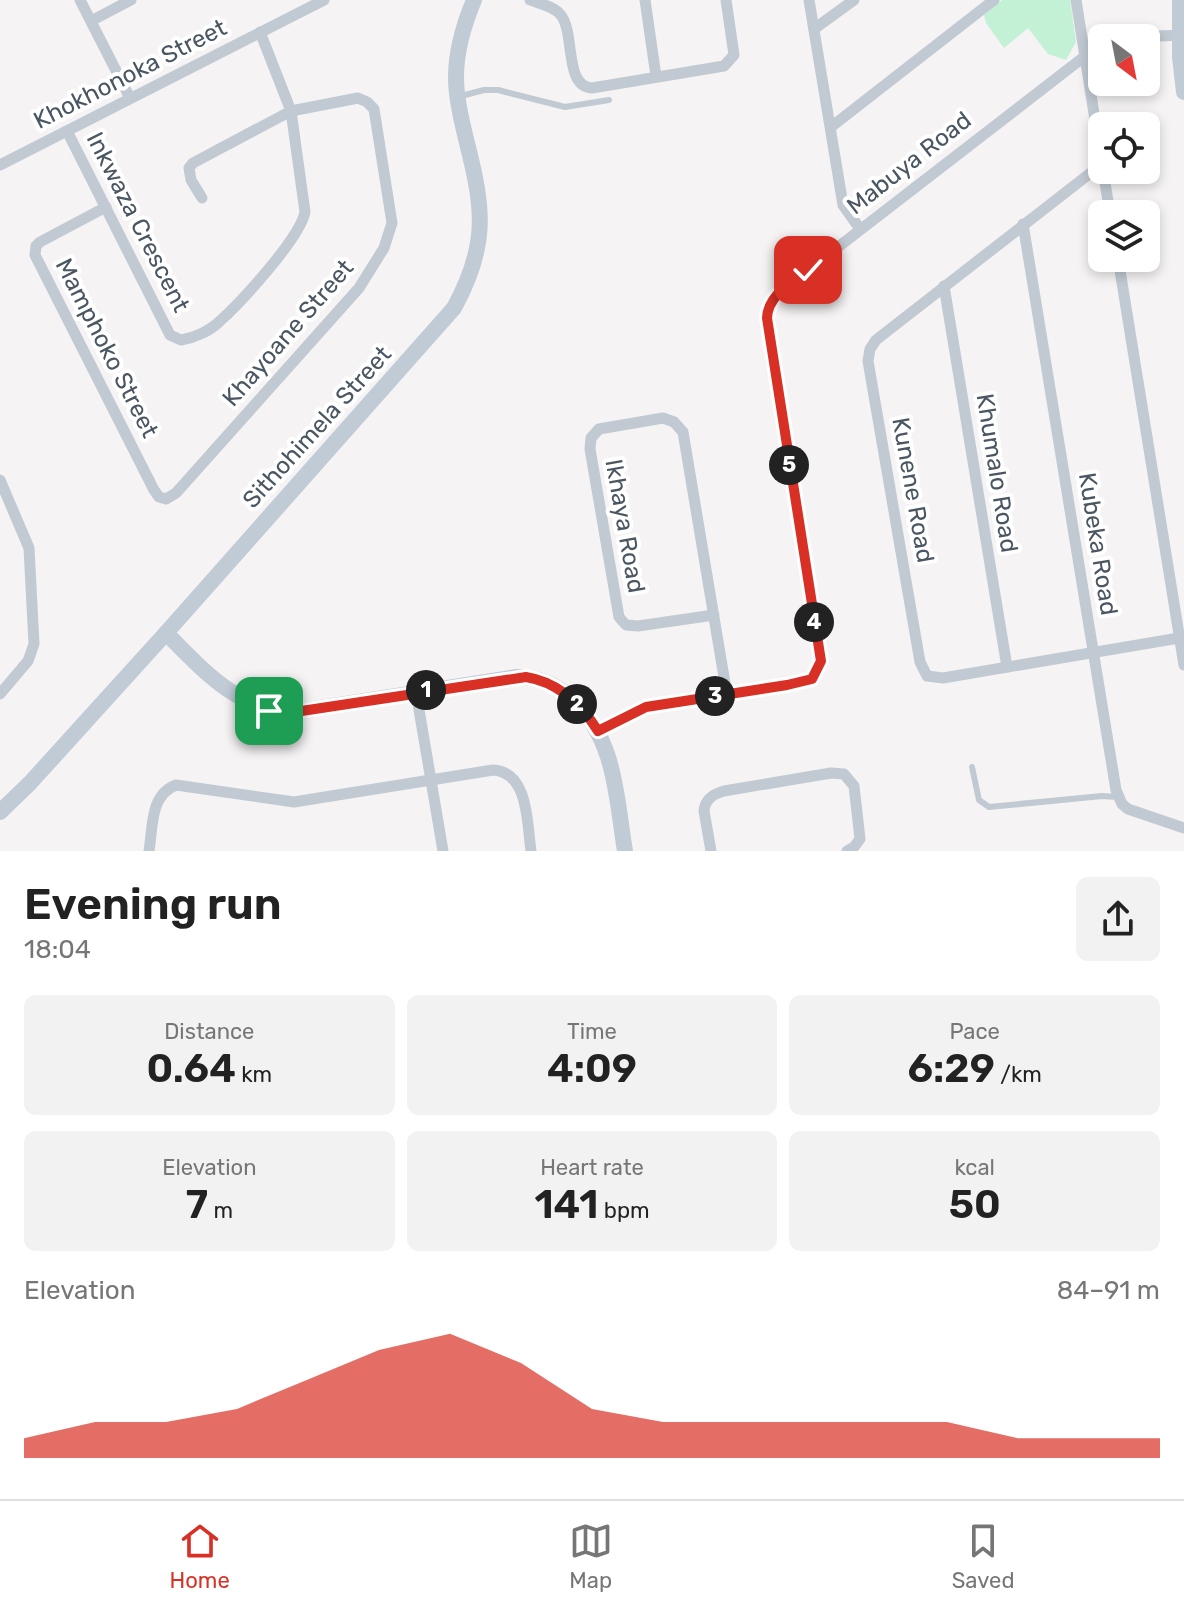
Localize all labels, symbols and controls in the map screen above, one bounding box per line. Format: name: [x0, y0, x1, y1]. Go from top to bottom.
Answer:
street label: Khokhonoka Street: [29, 13, 231, 135]
north arrow: [1088, 24, 1160, 96]
map controls: [1088, 24, 1160, 272]
street label: Mabuya Road: [841, 106, 977, 220]
button: locate: [1088, 112, 1160, 184]
street label: Inkwaza Crescent: [81, 127, 195, 317]
button: layers: [1088, 200, 1160, 272]
pin: [774, 236, 842, 304]
icon: check: [786, 248, 830, 292]
street label: Mamphoko Street: [50, 254, 164, 442]
street label: Khayoane Street: [217, 254, 359, 412]
street label: Sithohimela Street: [237, 340, 397, 514]
street label: Khumalo Road: [971, 392, 1023, 554]
street label: Kunene Road: [886, 415, 940, 565]
pin: 5: [769, 445, 809, 485]
text: 5: [782, 451, 796, 478]
street label: Ikhaya Road: [599, 457, 651, 595]
street label: Kubeka Road: [1073, 471, 1123, 617]
pin: 4: [794, 602, 834, 642]
text: 4: [806, 608, 822, 635]
pin: 1: [406, 670, 446, 710]
text: 1: [421, 676, 431, 703]
pin: 3: [695, 676, 735, 716]
pin: [235, 677, 303, 745]
text: 3: [708, 682, 722, 709]
pin: 2: [557, 684, 597, 724]
icon: arrive: [247, 689, 291, 733]
text: 2: [570, 690, 584, 717]
button: share: [1076, 877, 1160, 961]
text: Evening run: [24, 878, 282, 930]
text: 18:04: [24, 934, 91, 965]
text: Distance: [164, 1018, 254, 1045]
text: Time: [567, 1018, 617, 1045]
text: Pace: [949, 1018, 1000, 1045]
text: 0.64: [147, 1045, 236, 1092]
text: 4:09: [547, 1045, 637, 1092]
text: 6:29: [908, 1045, 995, 1092]
text: km: [236, 1061, 272, 1088]
text: /km: [995, 1061, 1042, 1088]
text: Elevation: [162, 1154, 256, 1181]
text: Heart rate: [540, 1154, 644, 1181]
text: kcal: [954, 1154, 995, 1181]
text: 7: [186, 1181, 208, 1228]
text: 141: [534, 1181, 598, 1228]
text: 50: [949, 1181, 1001, 1228]
text: m: [208, 1197, 233, 1224]
text: bpm: [598, 1197, 650, 1224]
text: Elevation: [24, 1275, 135, 1306]
text: 84–91 m: [1057, 1275, 1160, 1306]
tab: Home: [169, 1519, 230, 1594]
tab: Map: [569, 1519, 613, 1594]
tab: Saved: [952, 1519, 1014, 1594]

